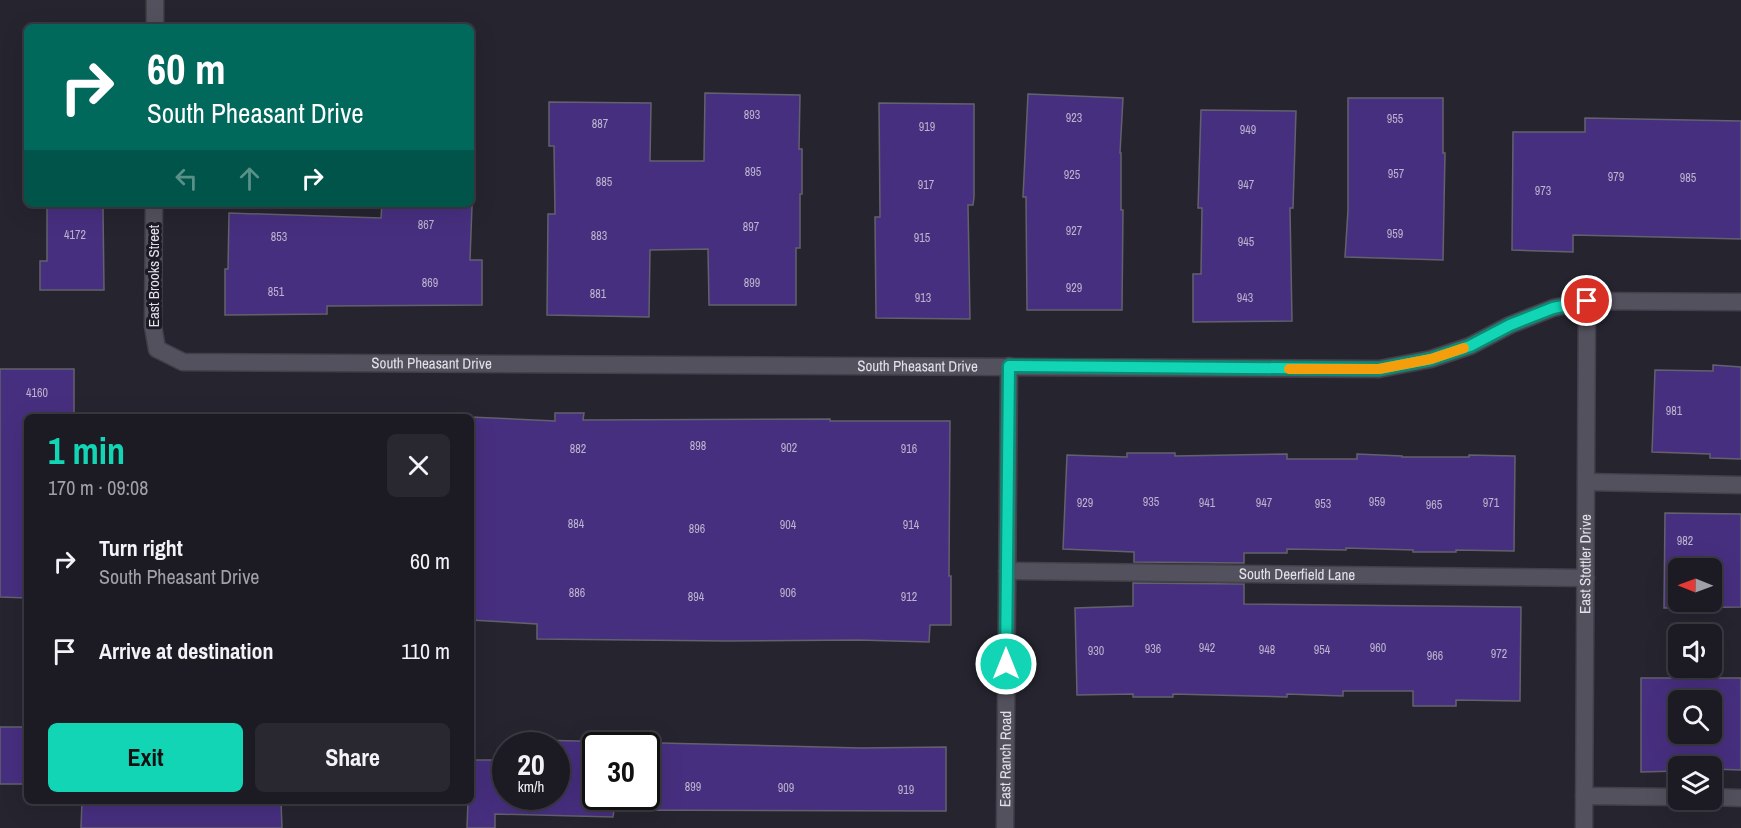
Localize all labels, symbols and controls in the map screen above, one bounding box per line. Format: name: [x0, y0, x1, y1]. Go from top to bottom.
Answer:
text: 60 m: [147, 41, 226, 97]
icon: right: [48, 48, 126, 126]
text: South Pheasant Drive: [147, 95, 364, 131]
house number: 893: [744, 107, 760, 123]
house number: 923: [1066, 110, 1082, 126]
house number: 955: [1387, 111, 1404, 127]
house number: 887: [592, 116, 609, 132]
house number: 919: [919, 119, 935, 135]
house number: 949: [1240, 122, 1256, 138]
icon: left: [170, 162, 203, 195]
icon: ahead: [233, 162, 266, 195]
icon: right: [296, 162, 329, 195]
house number: 895: [745, 164, 762, 180]
house number: 957: [1388, 166, 1405, 182]
house number: 925: [1064, 167, 1081, 183]
house number: 979: [1608, 169, 1624, 185]
house number: 985: [1680, 170, 1697, 186]
house number: 885: [596, 174, 613, 190]
house number: 917: [918, 177, 935, 193]
house number: 947: [1238, 177, 1255, 193]
house number: 973: [1535, 183, 1551, 199]
house number: 867: [418, 217, 435, 233]
house number: 897: [743, 219, 760, 235]
house number: 927: [1066, 223, 1083, 239]
street label: East Brooks Street: [143, 224, 164, 327]
house number: 959: [1387, 226, 1403, 242]
house number: 4172: [64, 227, 86, 243]
house number: 883: [591, 228, 607, 244]
house number: 853: [271, 229, 287, 245]
house number: 915: [914, 230, 931, 246]
house number: 945: [1238, 234, 1255, 250]
house number: 869: [422, 275, 438, 291]
house number: 899: [744, 275, 760, 291]
pin: [1561, 275, 1612, 326]
house number: 929: [1066, 280, 1082, 296]
house number: 851: [268, 284, 285, 300]
icon: arrive: [1570, 284, 1603, 317]
house number: 881: [590, 286, 607, 302]
house number: 913: [915, 290, 931, 306]
house number: 943: [1237, 290, 1253, 306]
street label: South Pheasant Drive: [371, 352, 492, 374]
street label: South Pheasant Drive: [857, 355, 978, 377]
house number: 4160: [26, 385, 48, 401]
house number: 981: [1666, 403, 1683, 419]
text: 1 min: [48, 427, 125, 475]
button: close: [387, 434, 450, 497]
house number: 898: [690, 438, 706, 454]
house number: 902: [781, 440, 797, 456]
house number: 882: [570, 441, 586, 457]
house number: 916: [901, 441, 917, 457]
text: 170 m · 09:08: [48, 474, 148, 501]
house number: 935: [1143, 494, 1160, 510]
house number: 959: [1369, 494, 1385, 510]
house number: 929: [1077, 495, 1093, 511]
house number: 941: [1199, 495, 1216, 511]
house number: 947: [1256, 495, 1273, 511]
house number: 971: [1483, 495, 1500, 511]
house number: 953: [1315, 496, 1331, 512]
house number: 965: [1426, 497, 1443, 513]
street label: East Stottler Drive: [1574, 514, 1596, 614]
house number: 884: [568, 516, 585, 532]
house number: 904: [780, 517, 797, 533]
house number: 914: [903, 517, 920, 533]
house number: 896: [689, 521, 705, 537]
text: Turn right: [99, 533, 183, 563]
house number: 982: [1677, 533, 1693, 549]
icon: right: [48, 545, 81, 578]
text: 60 m: [410, 546, 450, 576]
north arrow: [1668, 558, 1722, 612]
map controls: [1668, 558, 1722, 810]
text: South Pheasant Drive: [99, 563, 259, 590]
street label: South Deerfield Lane: [1239, 563, 1355, 585]
house number: 886: [569, 585, 585, 601]
house number: 906: [780, 585, 796, 601]
house number: 894: [688, 589, 705, 605]
house number: 912: [901, 589, 917, 605]
button: sound: [1668, 624, 1722, 678]
position arrow: [974, 632, 1038, 696]
icon: arrive: [48, 635, 81, 668]
text: Arrive at destination: [99, 636, 273, 666]
text: 110 m: [401, 636, 450, 666]
house number: 942: [1199, 640, 1215, 656]
house number: 960: [1370, 640, 1386, 656]
house number: 936: [1145, 641, 1161, 657]
house number: 948: [1259, 642, 1275, 658]
house number: 954: [1314, 642, 1331, 658]
house number: 930: [1088, 643, 1104, 659]
house number: 972: [1491, 646, 1507, 662]
house number: 966: [1427, 648, 1443, 664]
button: search: [1668, 690, 1722, 744]
street label: East Ranch Road: [994, 711, 1016, 807]
button: Exit: [48, 723, 243, 792]
button: Share: [255, 723, 450, 792]
speed limit sign: 30: [582, 732, 660, 810]
text: 20: [517, 744, 545, 784]
button: layers: [1668, 756, 1722, 810]
text: km/h: [518, 776, 544, 797]
house number: 899: [685, 779, 701, 795]
house number: 909: [778, 780, 794, 796]
house number: 919: [898, 782, 914, 798]

